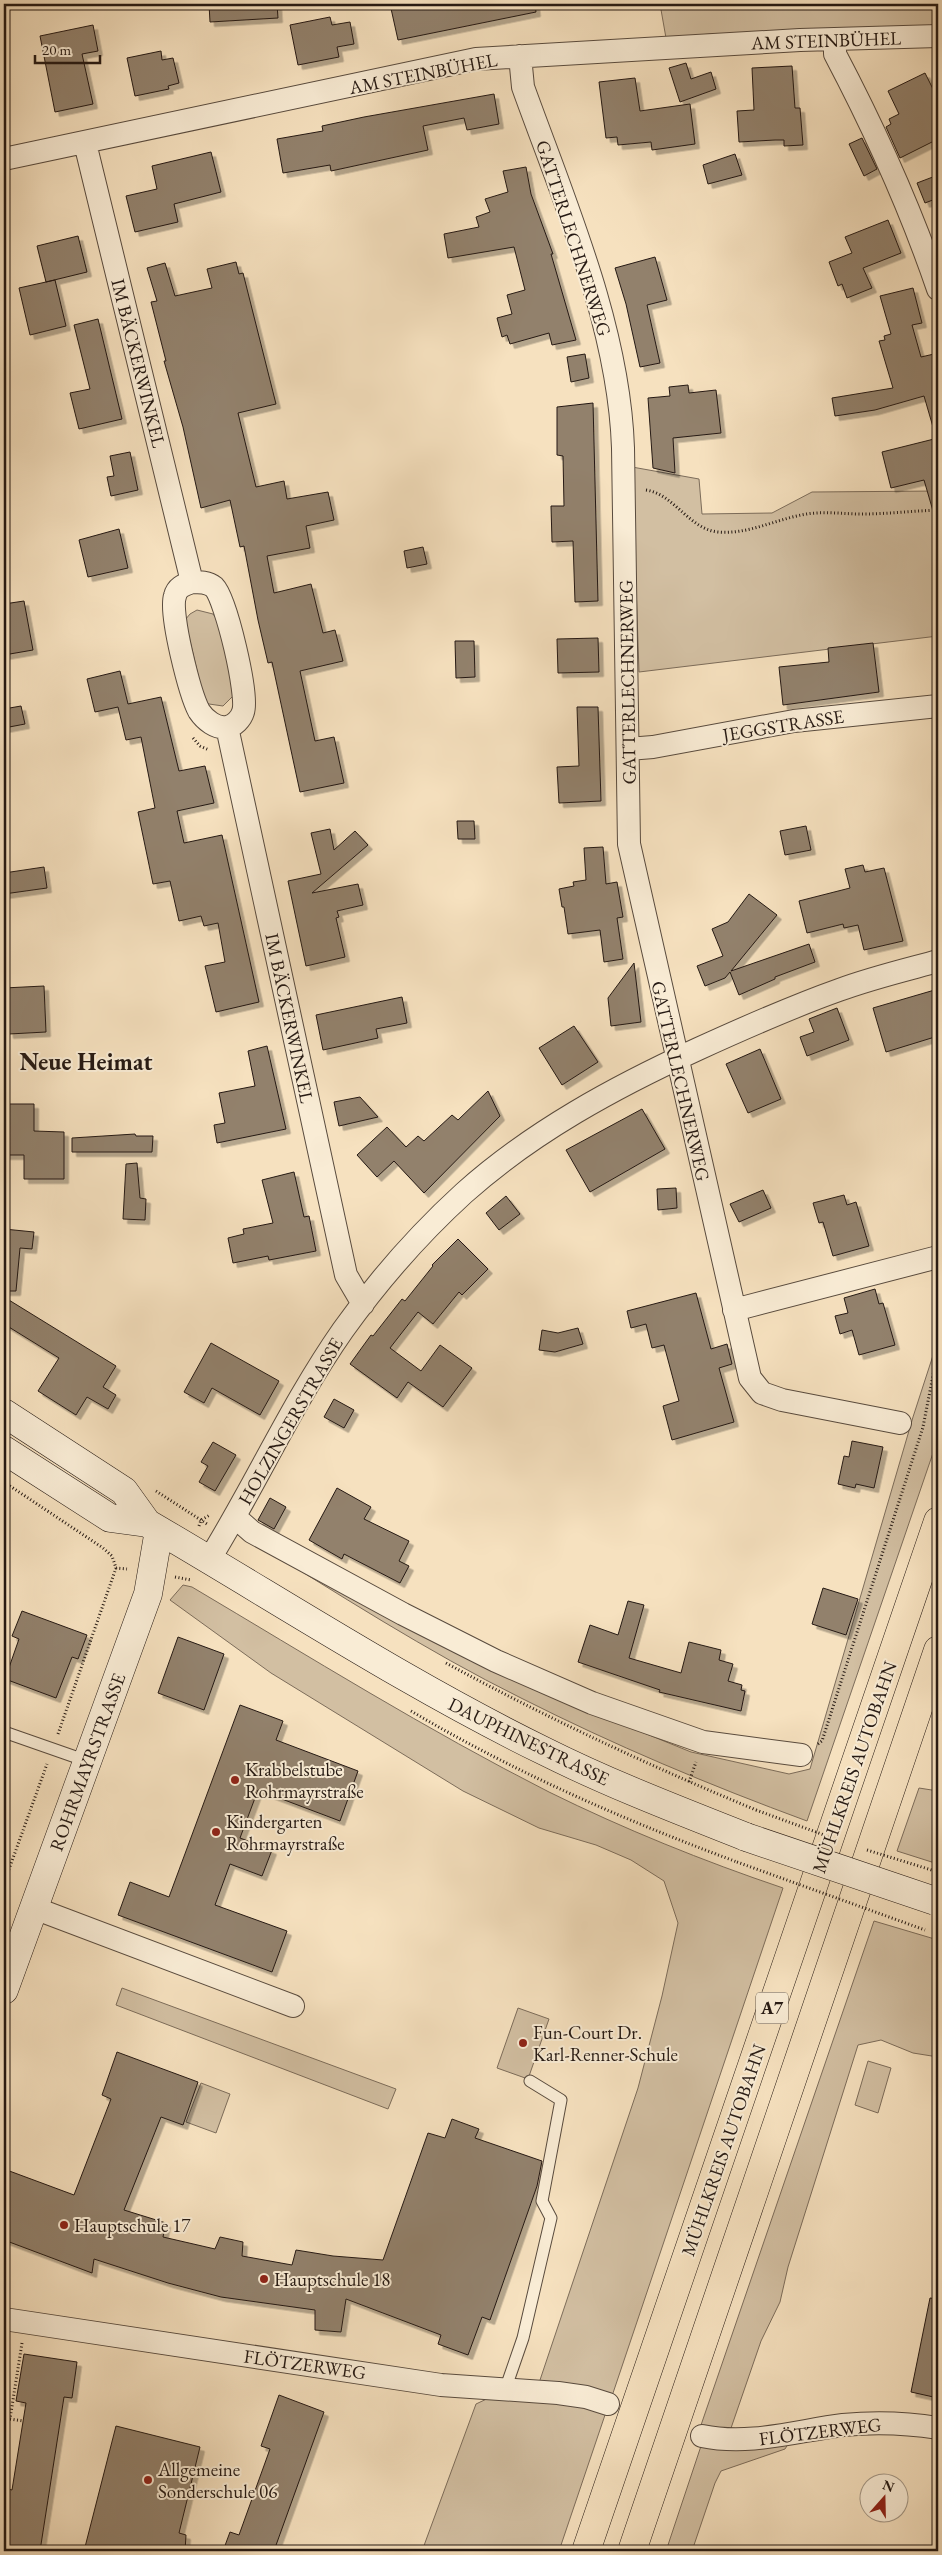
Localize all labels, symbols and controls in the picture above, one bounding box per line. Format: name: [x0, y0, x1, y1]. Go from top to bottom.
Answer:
street label: AM STEINBÜHEL: [750, 25, 902, 56]
scale bar: [35, 32, 100, 64]
text: 20 m: [42, 40, 71, 59]
street label: AM STEINBÜHEL: [346, 47, 499, 100]
street label: GATTERLECHNERWEG: [530, 137, 617, 339]
street label: IM BÄCKERWINKEL: [105, 276, 172, 450]
street label: GATTERLECHNERWEG: [613, 579, 642, 785]
street label: JEGGSTRASSE: [719, 704, 846, 748]
street label: IM BÄCKERWINKEL: [259, 931, 320, 1105]
street label: GATTERLECHNERWEG: [645, 979, 716, 1184]
district label: Neue Heimat: [20, 1046, 152, 1077]
street label: HOLZINGERSTRASSE: [232, 1333, 349, 1510]
street label: MÜHLKREIS AUTOBAHN: [806, 1658, 903, 1877]
street label: ROHRMAYRSTRASSE: [44, 1669, 131, 1855]
street label: DAUPHINESTRASSE: [444, 1692, 614, 1791]
place label: Krabbelstube Rohrmayrstraße: [245, 1757, 364, 1804]
marker: Krabbelstube Rohrmayrstraße: [229, 1774, 241, 1786]
place label: Kindergarten Rohrmayrstraße: [226, 1809, 345, 1856]
marker: Kindergarten Rohrmayrstraße: [210, 1826, 222, 1838]
road number: A7: [756, 1992, 788, 2024]
place label: Fun-Court Dr. Karl-Renner-Schule: [533, 2020, 678, 2067]
marker: Fun-Court Dr. Karl-Renner-Schule: [517, 2037, 529, 2049]
street label: MÜHLKREIS AUTOBAHN: [675, 2041, 772, 2260]
place label: Hauptschule 17: [74, 2213, 191, 2238]
marker: Hauptschule 17: [58, 2219, 70, 2231]
place label: Hauptschule 18: [274, 2267, 391, 2292]
marker: Hauptschule 18: [258, 2273, 270, 2285]
street label: FLÖTZERWEG: [242, 2344, 368, 2385]
street label: FLÖTZERWEG: [757, 2412, 883, 2451]
place label: Allgemeine Sonderschule 06: [157, 2457, 277, 2504]
north arrow: [860, 2472, 910, 2522]
marker: Allgemeine Sonderschule 06: [142, 2474, 154, 2486]
text: N: [880, 2475, 897, 2496]

